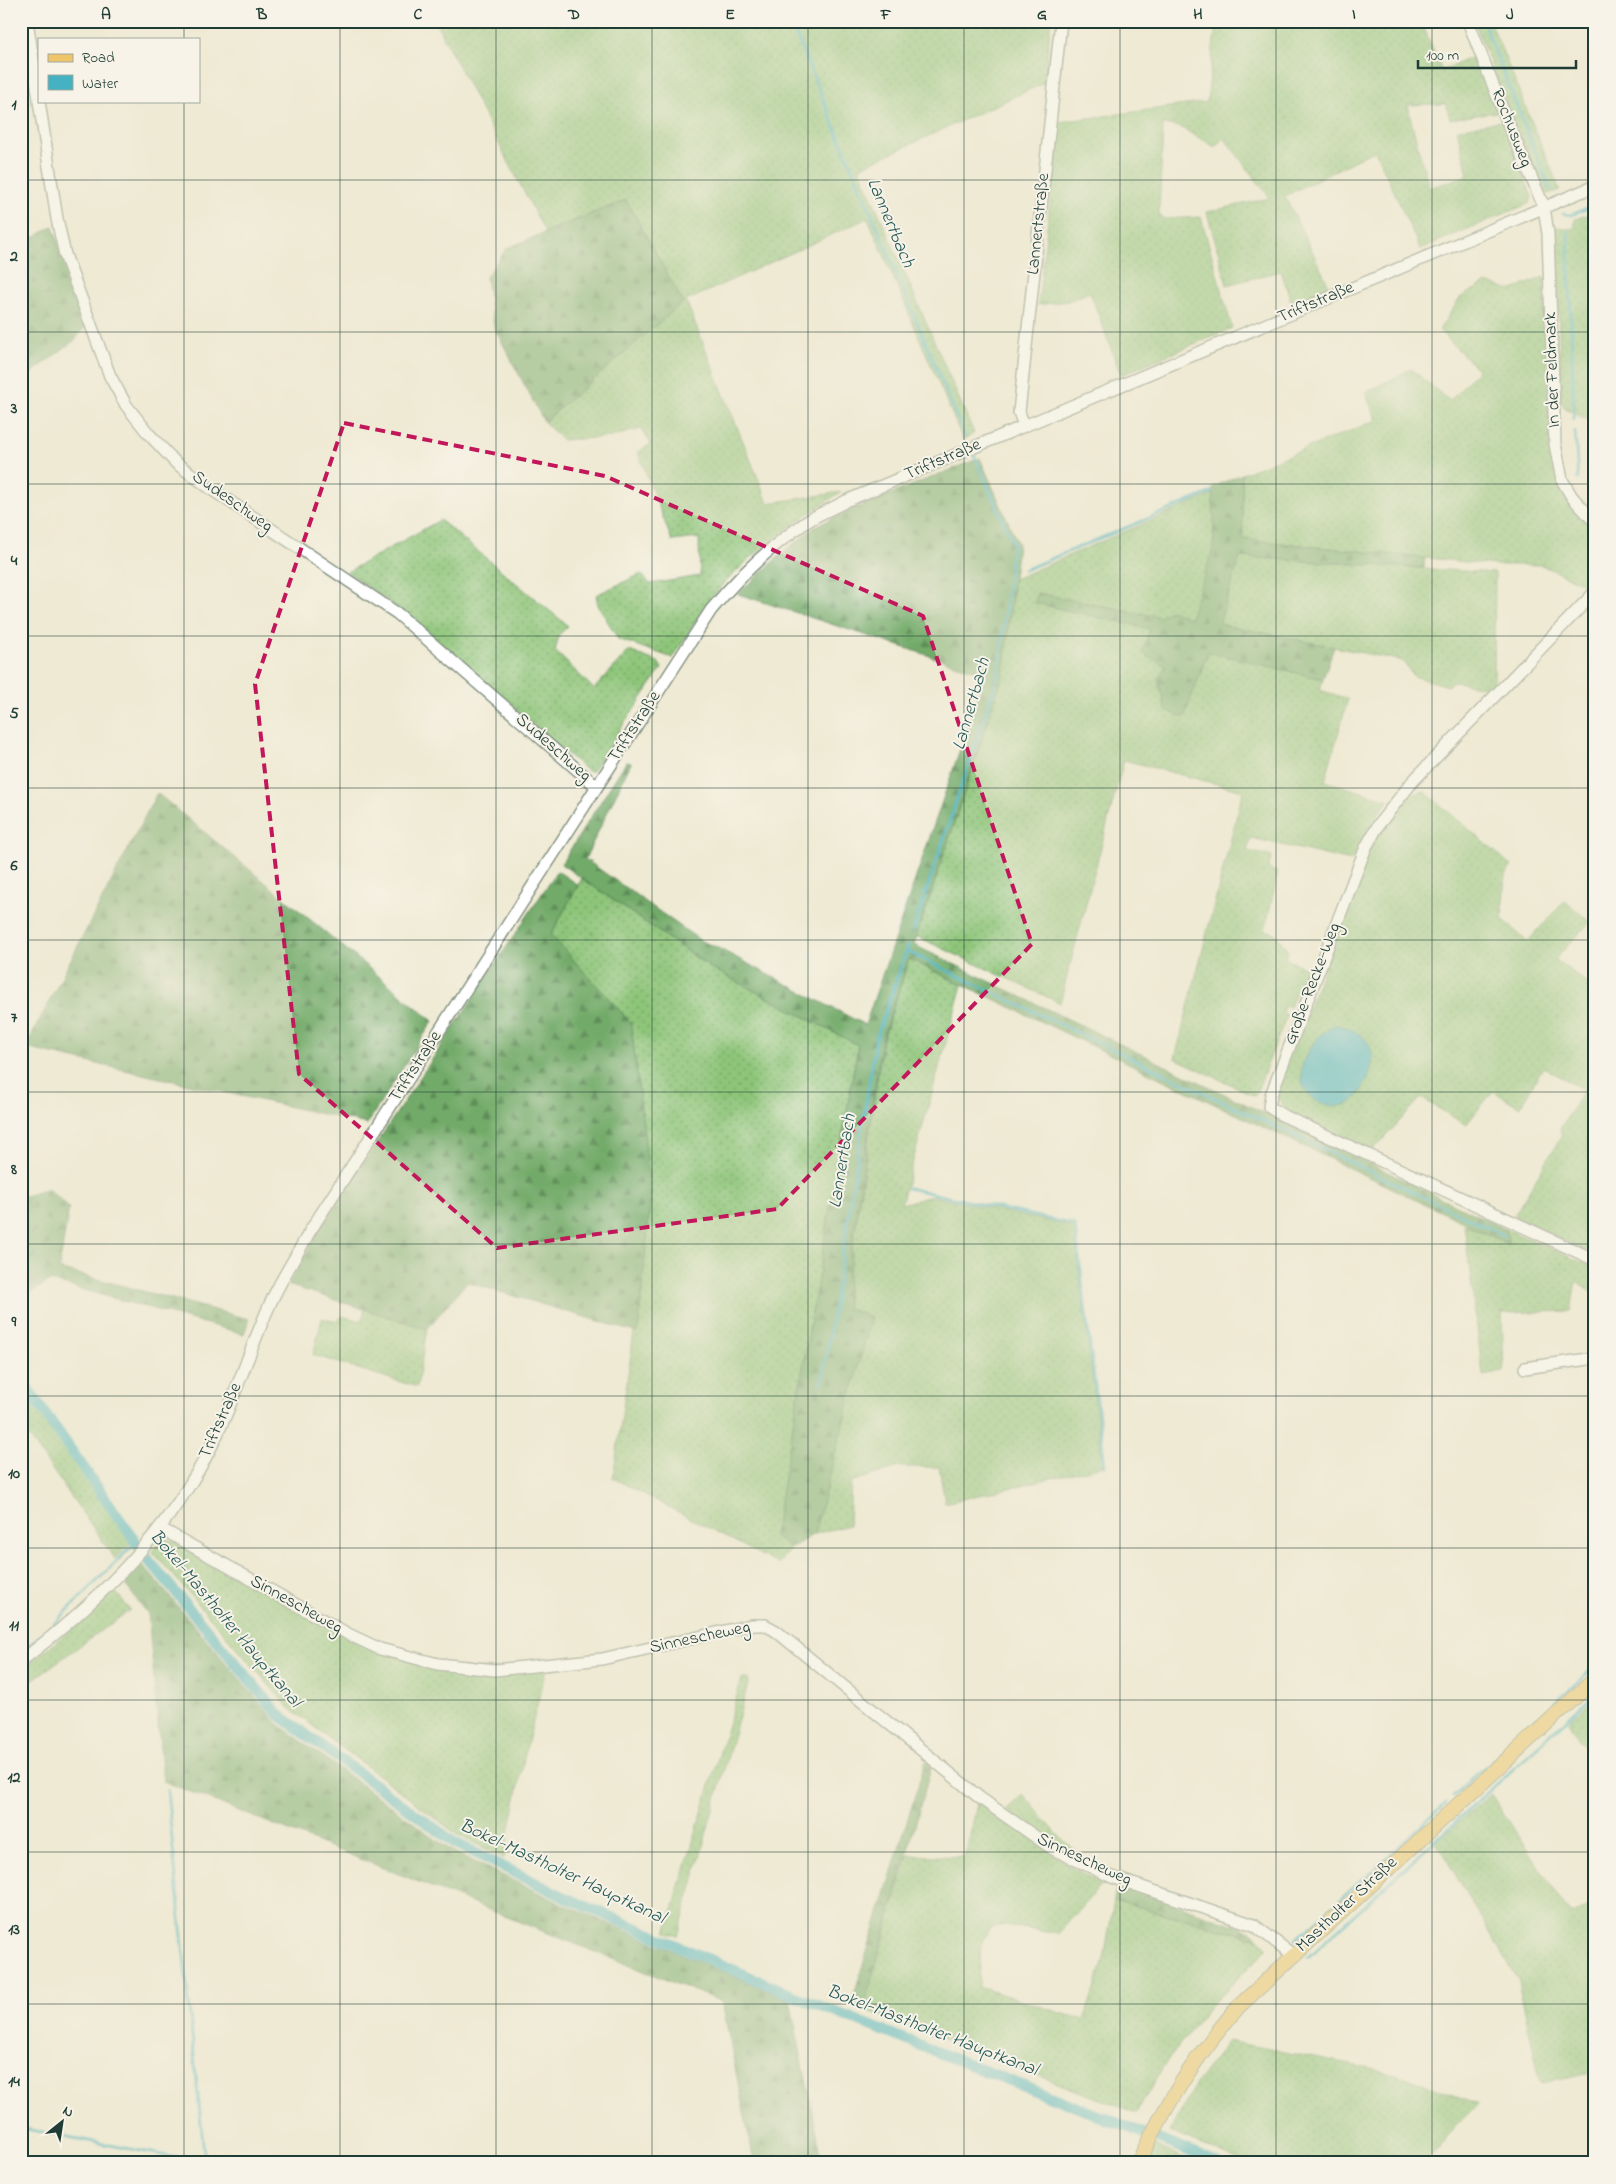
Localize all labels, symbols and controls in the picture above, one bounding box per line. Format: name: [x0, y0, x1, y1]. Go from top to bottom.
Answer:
text: A: [101, 3, 111, 27]
text: B: [256, 3, 268, 27]
text: C: [414, 3, 423, 27]
text: D: [567, 3, 580, 27]
text: E: [725, 3, 735, 27]
text: F: [880, 3, 892, 27]
text: G: [1037, 3, 1047, 27]
text: H: [1193, 3, 1203, 27]
text: I: [1352, 3, 1356, 27]
text: J: [1506, 3, 1514, 27]
legend: [38, 38, 200, 102]
scale bar: [1418, 38, 1576, 70]
text: 100 m: [1426, 45, 1459, 67]
text: Road: [82, 47, 115, 69]
text: Water: [82, 73, 118, 95]
street label: Rochusweg: [1482, 85, 1539, 172]
text: 1: [11, 93, 17, 117]
street label: Lannertstraße: [1021, 171, 1057, 276]
water label: Lannertbach: [859, 174, 921, 273]
text: 2: [9, 245, 18, 269]
street label: Triftstraße: [1274, 275, 1359, 331]
street label: In der Feldmark: [1538, 312, 1568, 428]
text: 3: [10, 397, 18, 421]
street label: Triftstraße: [901, 432, 986, 488]
street label: Sudeschweg: [186, 464, 278, 540]
text: 4: [10, 549, 18, 573]
water label: Lannertbach: [946, 654, 998, 753]
street label: Triftstraße: [602, 685, 668, 768]
text: 5: [9, 702, 19, 726]
street label: Sudeschweg: [508, 707, 597, 789]
text: 6: [9, 854, 18, 878]
street label: Große-Recke-Weg: [1278, 919, 1349, 1049]
text: 7: [11, 1006, 18, 1030]
street label: Triftstraße: [383, 1025, 449, 1108]
water label: Lannertbach: [822, 1111, 864, 1210]
text: 8: [10, 1158, 17, 1182]
text: 9: [11, 1310, 17, 1334]
street label: Triftstraße: [193, 1378, 250, 1463]
text: 10: [8, 1462, 20, 1486]
water label: Bokel-Mastholter Hauptkanal: [143, 1524, 309, 1716]
street label: Sinnescheweg: [244, 1569, 347, 1642]
text: 11: [9, 1614, 20, 1638]
street label: Sinnescheweg: [647, 1615, 753, 1662]
text: 12: [7, 1766, 21, 1790]
water label: Bokel-Mastholter Hauptkanal: [455, 1812, 672, 1933]
street label: Sinnescheweg: [1032, 1827, 1136, 1894]
street label: Mastholter Straße: [1290, 1850, 1404, 1959]
text: 13: [8, 1918, 20, 1942]
water label: Bokel-Mastholter Hauptkanal: [822, 1978, 1044, 2085]
text: 14: [8, 2070, 20, 2094]
north arrow: [38, 2096, 88, 2146]
text: N: [58, 2101, 77, 2123]

